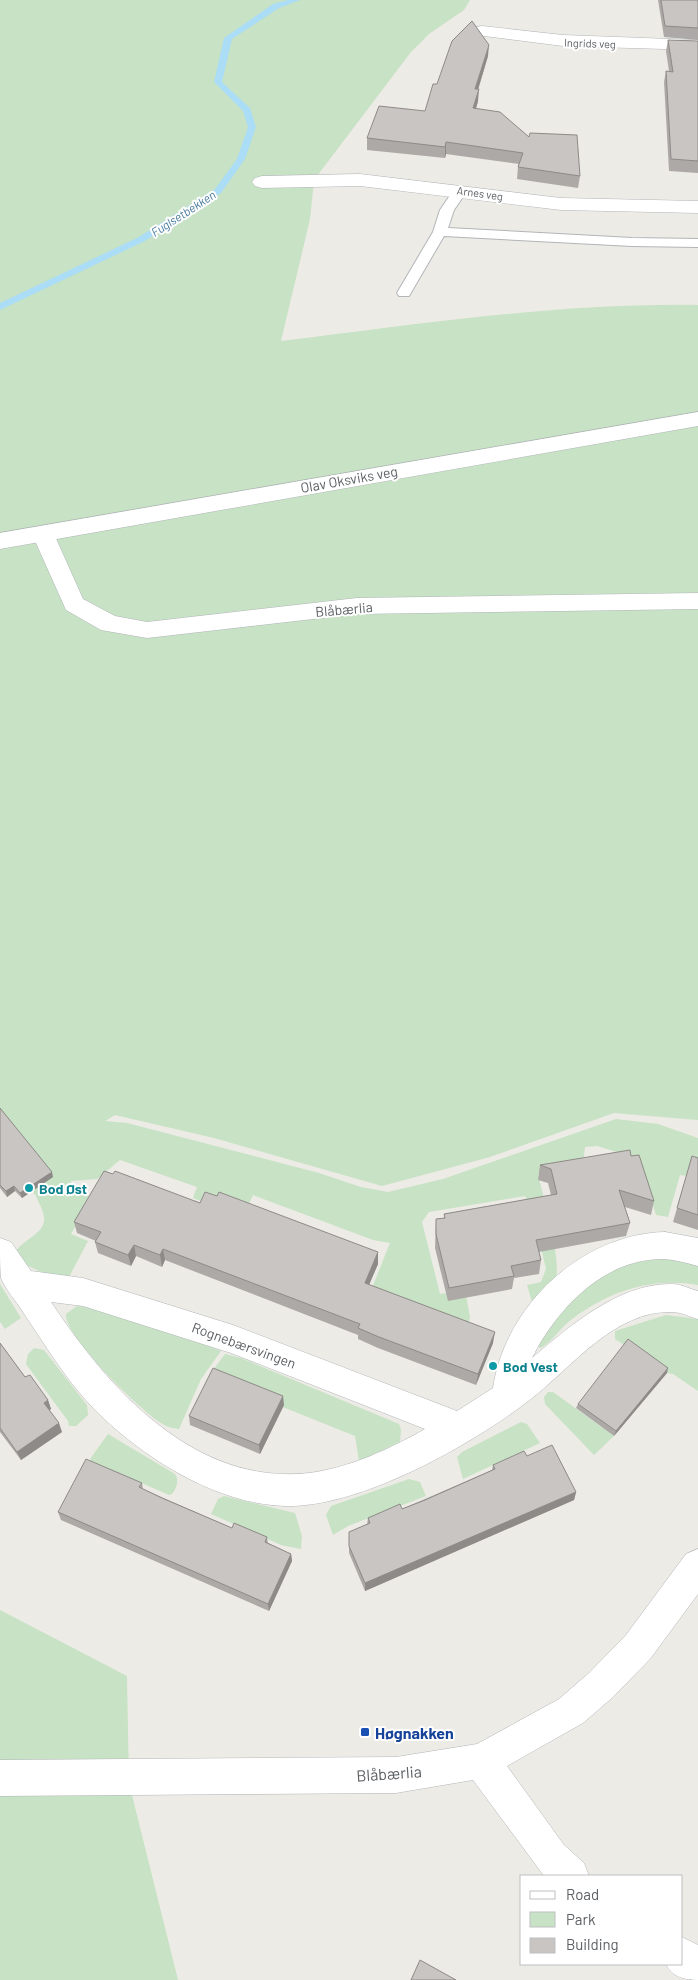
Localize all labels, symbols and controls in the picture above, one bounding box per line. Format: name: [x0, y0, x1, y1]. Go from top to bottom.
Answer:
street label: Ingrids veg: [564, 36, 616, 50]
street label: Arnes veg: [456, 183, 504, 203]
water label: Fuglsetbekken: [148, 187, 218, 239]
street label: Olav Oksviks veg: [299, 462, 399, 496]
street label: Blåbærlia: [315, 598, 373, 620]
place label: Bod Øst: [39, 1180, 87, 1197]
marker: Bod Øst: [23, 1182, 35, 1194]
street label: Rognebærsvingen: [190, 1318, 298, 1372]
place label: Bod Vest: [503, 1358, 558, 1375]
marker: Bod Vest: [487, 1360, 499, 1372]
place label: Høgnakken: [375, 1723, 454, 1742]
marker: Høgnakken: [359, 1726, 371, 1738]
street label: Blåbærlia: [356, 1761, 422, 1785]
legend: [520, 1875, 683, 1965]
text: Road: [566, 1885, 599, 1903]
text: Park: [566, 1910, 596, 1928]
text: Building: [566, 1935, 619, 1953]

